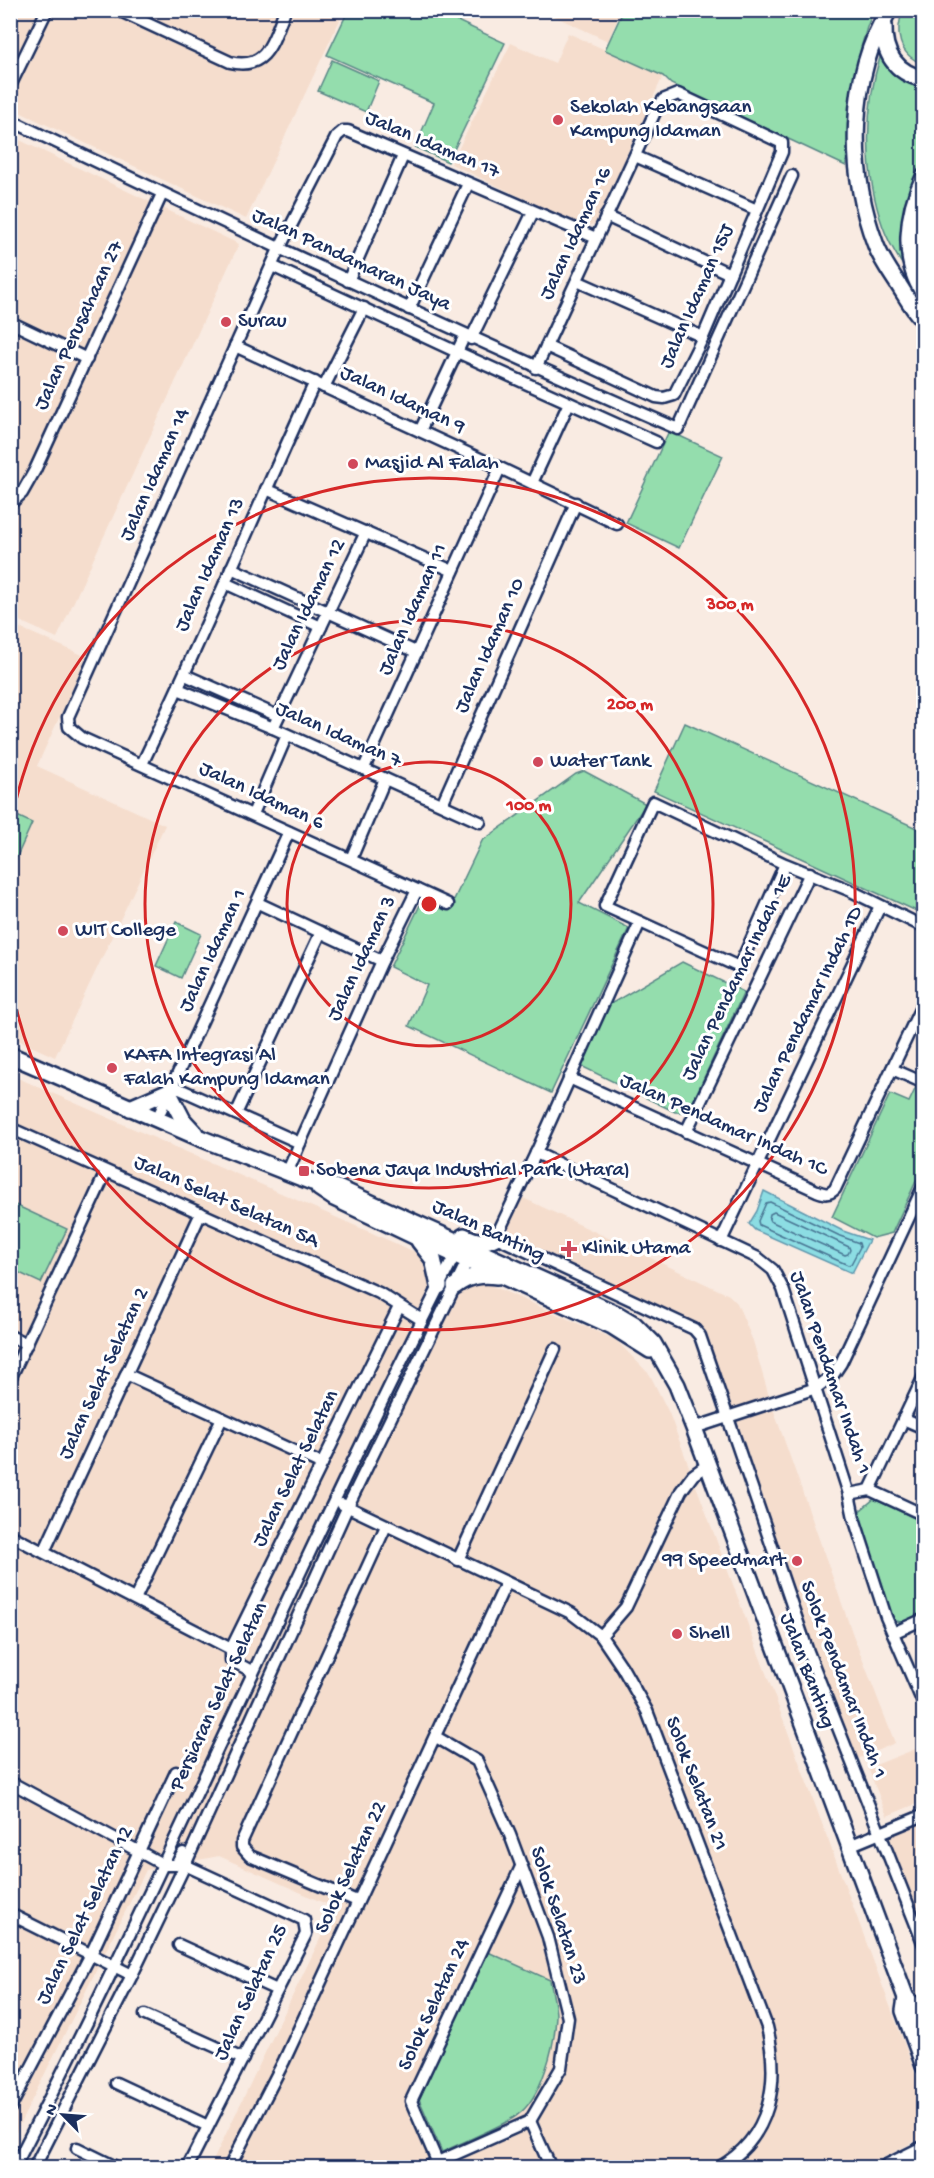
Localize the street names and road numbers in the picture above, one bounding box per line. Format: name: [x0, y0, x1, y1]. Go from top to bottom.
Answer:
street label: Jalan Idaman 17: [361, 106, 504, 186]
street label: Jalan Idaman 16: [535, 163, 619, 304]
street label: Jalan Pandamaran Jaya: [248, 204, 456, 319]
street label: Jalan Idaman 15J: [655, 220, 741, 373]
street label: Jalan Perusahaan 27: [30, 236, 131, 415]
street label: Jalan Idaman 9: [336, 361, 469, 441]
street label: Jalan Idaman 14: [116, 405, 197, 545]
street label: Jalan Idaman 13: [170, 494, 252, 636]
street label: Jalan Idaman 12: [267, 535, 353, 675]
street label: Jalan Idaman 11: [374, 540, 454, 680]
street label: Jalan Idaman 10: [450, 575, 532, 717]
street label: Jalan Idaman 7: [271, 697, 406, 775]
street label: Jalan Idaman 6: [194, 757, 328, 837]
street label: Jalan Pendamar Indah 1E: [677, 870, 799, 1085]
street label: Jalan Idaman 1: [175, 885, 253, 1017]
street label: Jalan Idaman 3: [323, 892, 403, 1026]
street label: Jalan Pendamar Indah 1D: [748, 902, 870, 1117]
street label: Jalan Pendamar Indah 1C: [615, 1069, 832, 1184]
street label: Jalan Selat Selatan 5A: [130, 1151, 324, 1256]
street label: Jalan Banting: [428, 1195, 548, 1269]
street label: Jalan Pendamar Indah 1: [782, 1268, 876, 1478]
street label: Jalan Selat Selatan 2: [54, 1284, 156, 1464]
street label: Jalan Selat Selatan: [248, 1386, 346, 1552]
street label: Solok Pendamar Indah 1: [793, 1578, 891, 1782]
street label: Persiaran Selat Selatan: [165, 1599, 275, 1796]
street label: Jalan Banting: [773, 1610, 839, 1732]
street label: Solok Selatan 21: [658, 1714, 732, 1854]
street label: Solok Selatan 22: [310, 1798, 394, 1938]
street label: Jalan Selat Selatan 12: [32, 1823, 140, 2009]
street label: Solok Selatan 23: [523, 1844, 591, 1988]
street label: Jalan Selatan 25: [210, 1921, 294, 2065]
street label: Solok Selatan 24: [394, 1935, 477, 2075]

